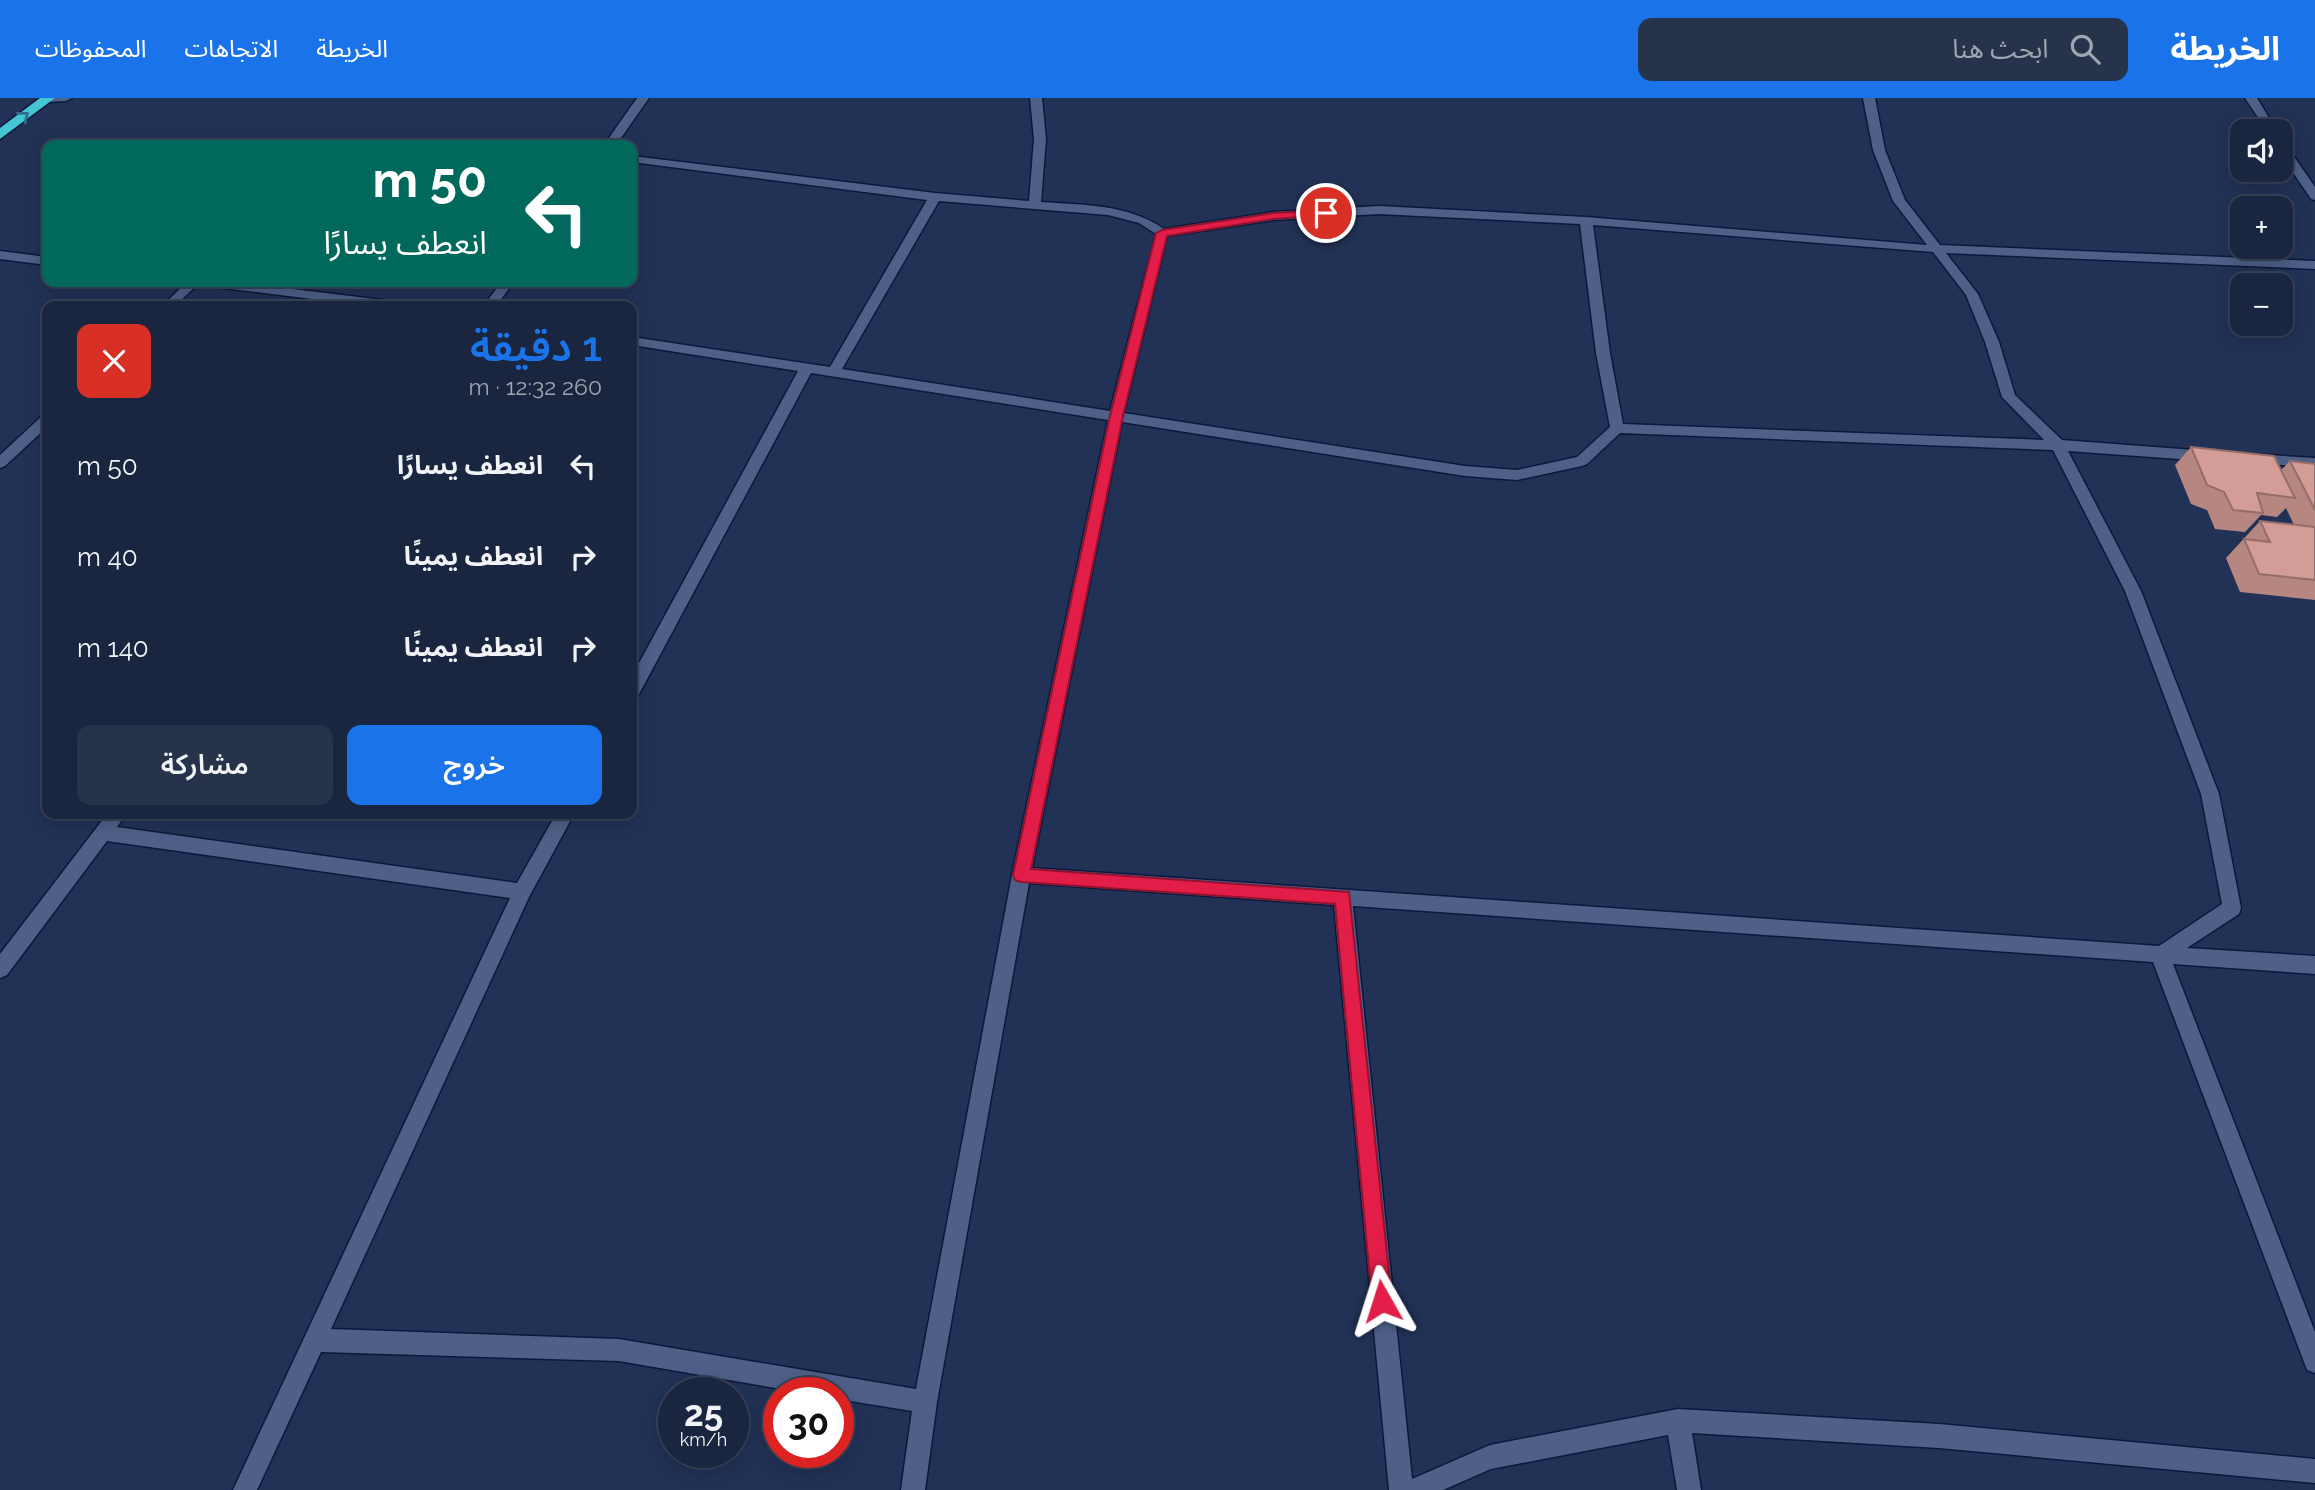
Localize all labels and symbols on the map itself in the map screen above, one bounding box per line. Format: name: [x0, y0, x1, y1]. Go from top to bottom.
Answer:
one-way arrow: [16, 112, 29, 125]
pin: [1296, 183, 1356, 243]
position arrow: [1345, 1264, 1419, 1338]
speed limit sign: 30: [763, 1377, 854, 1468]

